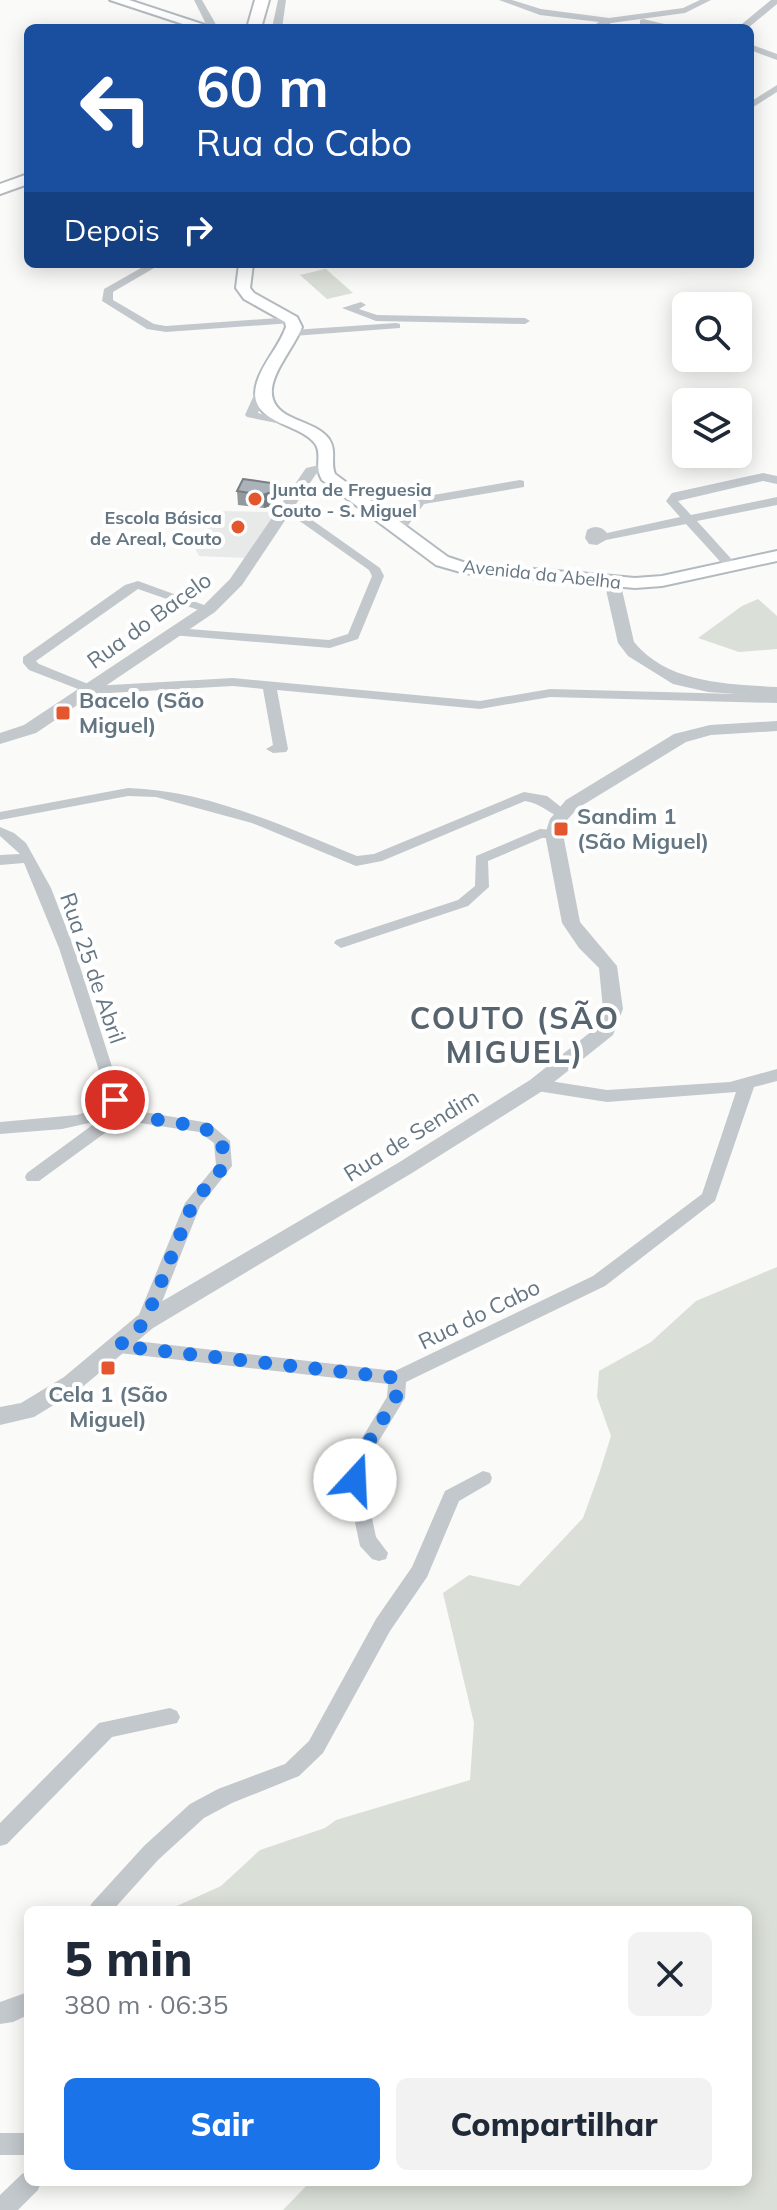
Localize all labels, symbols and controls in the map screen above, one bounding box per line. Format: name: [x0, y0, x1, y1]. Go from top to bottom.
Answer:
text: 60 m: [196, 51, 329, 121]
icon: left: [64, 56, 168, 160]
text: Rua do Cabo: [196, 120, 412, 165]
icon: right: [176, 208, 220, 252]
text: Depois: [64, 211, 160, 249]
map controls: [672, 292, 752, 468]
button: search: [672, 292, 752, 372]
button: layers: [672, 388, 752, 468]
place label: Junta de Freguesia Couto - S. Miguel: [271, 478, 432, 522]
marker: Junta de Freguesia Couto - S. Miguel: [246, 490, 264, 508]
place label: Escola Básica de Areal, Couto: [90, 506, 222, 550]
marker: Escola Básica de Areal, Couto: [229, 518, 247, 536]
street label: Avenida da Abelha: [462, 554, 622, 594]
street label: Rua do Bacelo: [81, 565, 217, 675]
place label: Bacelo (São Miguel): [79, 686, 204, 739]
marker: Bacelo (São Miguel): [54, 704, 72, 722]
place label: Sandim 1 (São Miguel): [577, 802, 709, 855]
marker: Sandim 1 (São Miguel): [552, 820, 570, 838]
street label: Rua 25 de Abril: [54, 889, 132, 1047]
district label: COUTO (SÃO MIGUEL): [410, 999, 620, 1071]
pin: [81, 1066, 149, 1134]
icon: arrive: [93, 1078, 137, 1122]
street label: Rua de Sendim: [338, 1082, 484, 1188]
street label: Rua do Cabo: [414, 1272, 544, 1356]
marker: Cela 1 (São Miguel): [99, 1359, 117, 1377]
place label: Cela 1 (São Miguel): [48, 1380, 168, 1433]
position arrow: [313, 1438, 397, 1522]
text: 5 min: [64, 1928, 193, 1988]
button: close: [628, 1932, 712, 2016]
text: 380 m · 06:35: [64, 1988, 228, 2021]
button: Sair: [64, 2078, 380, 2170]
button: Compartilhar: [396, 2078, 712, 2170]

